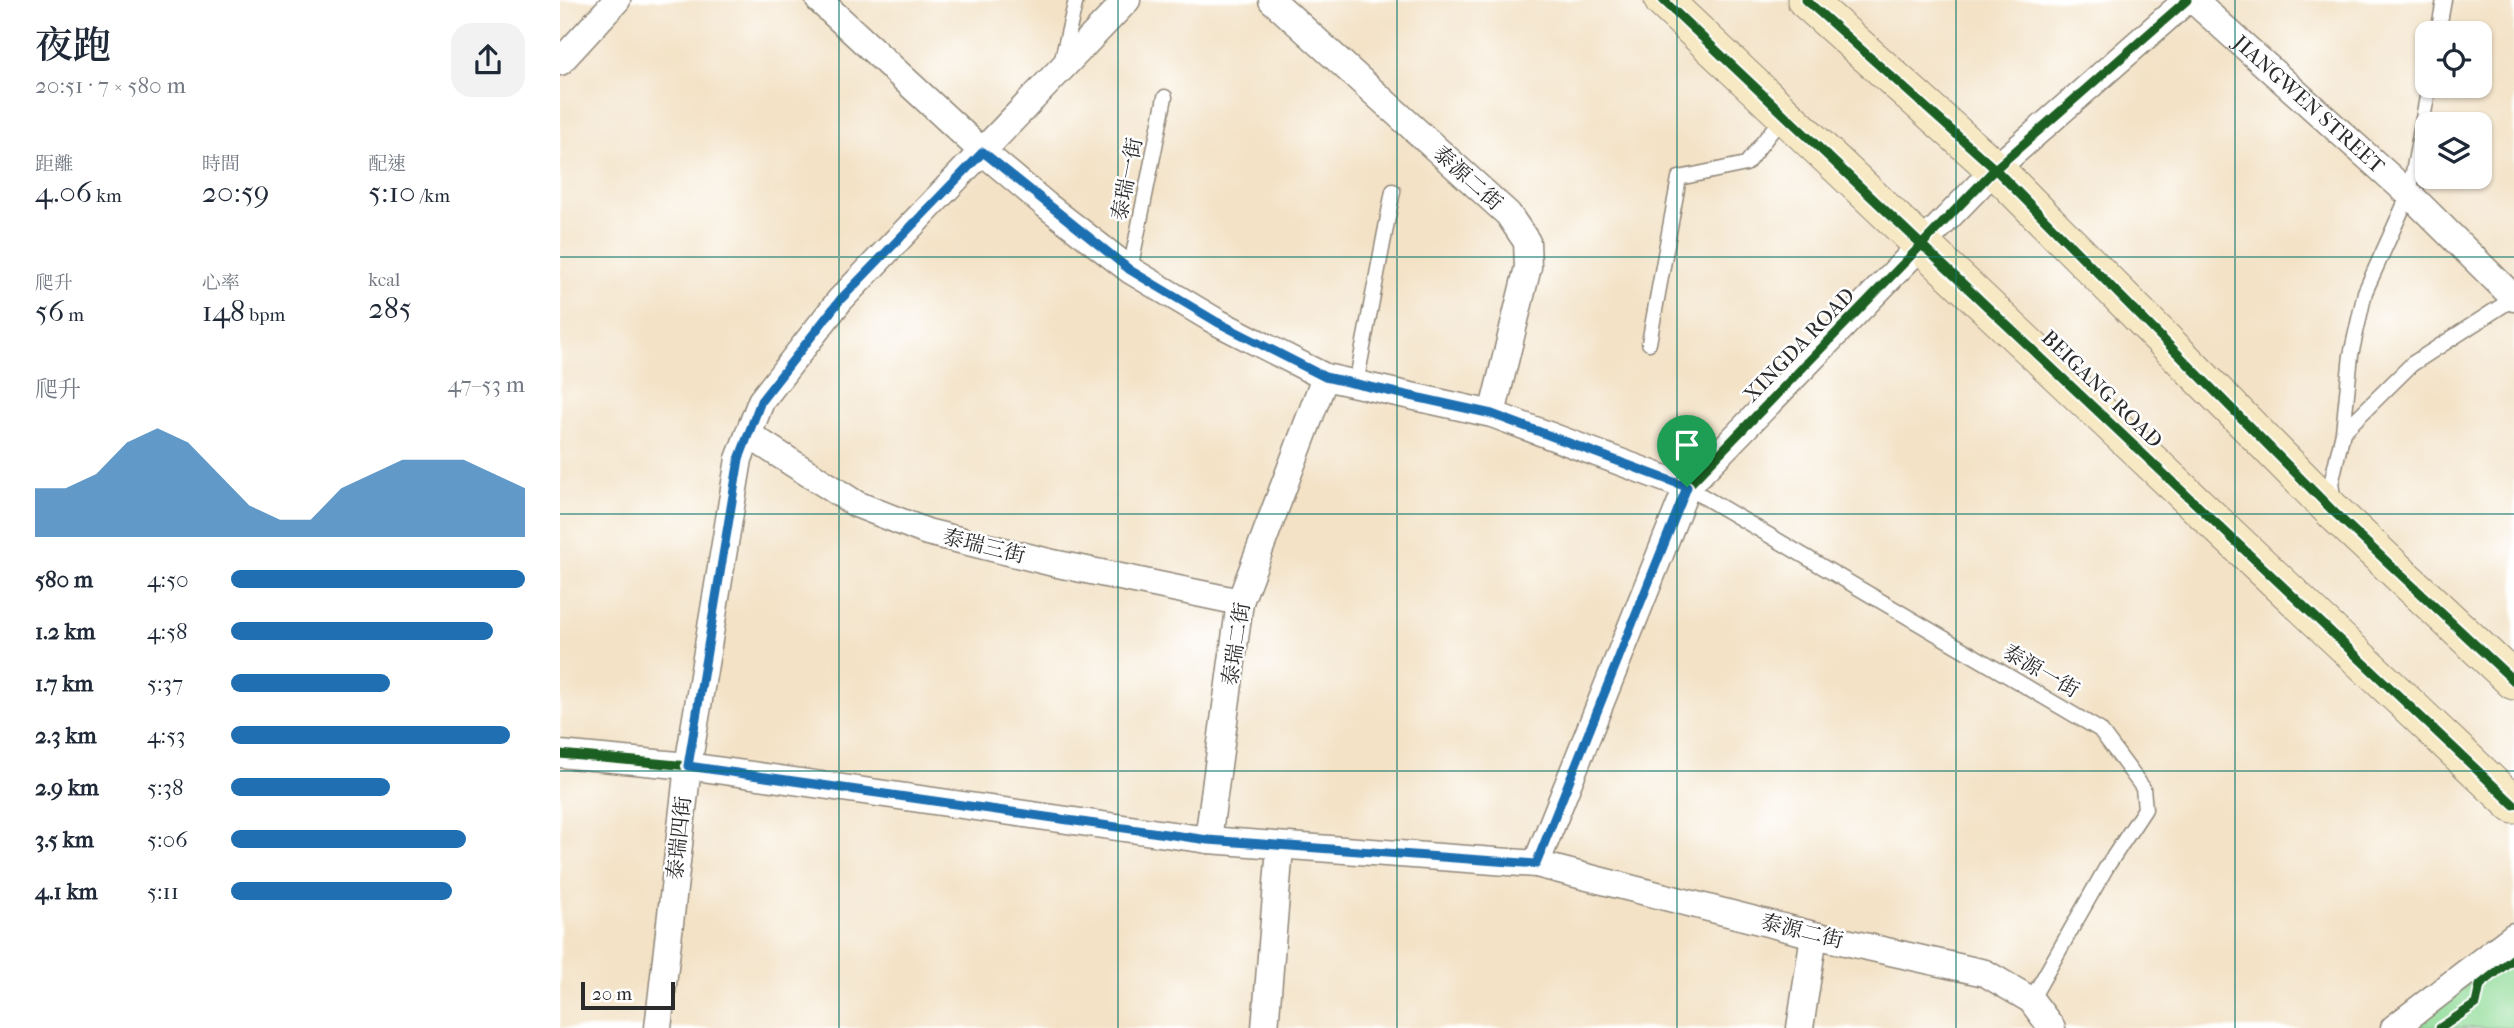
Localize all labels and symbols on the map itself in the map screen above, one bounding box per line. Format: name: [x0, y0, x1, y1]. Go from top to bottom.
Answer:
street label: JIANGWEN STREET: [2227, 29, 2390, 179]
street label: 泰瑞一街: [1107, 135, 1147, 223]
street label: 泰源二街: [1429, 141, 1507, 215]
street label: XINGDA ROAD: [1739, 283, 1859, 407]
street label: BEIGANG ROAD: [2037, 325, 2167, 453]
pin: [1657, 415, 1717, 487]
street label: 泰瑞三街: [940, 524, 1028, 568]
street label: 泰瑞二街: [1218, 601, 1254, 687]
street label: 泰源一街: [1999, 640, 2083, 702]
street label: 泰瑞四街: [663, 795, 695, 881]
street label: 泰源二街: [1758, 909, 1846, 953]
scale bar: [581, 979, 676, 1011]

